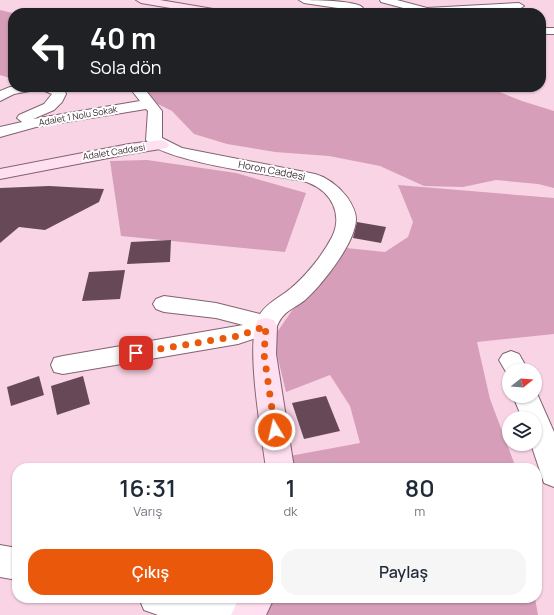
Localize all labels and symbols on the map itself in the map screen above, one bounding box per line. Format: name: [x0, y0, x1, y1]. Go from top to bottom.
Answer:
street label: Adalet 1 Nolu Sokak: [38, 102, 119, 129]
street label: Adalet Caddesi: [82, 140, 146, 163]
street label: Horon Caddesi: [237, 157, 307, 183]
pin: [119, 336, 153, 370]
north arrow: [502, 363, 542, 403]
position arrow: [254, 409, 296, 451]

